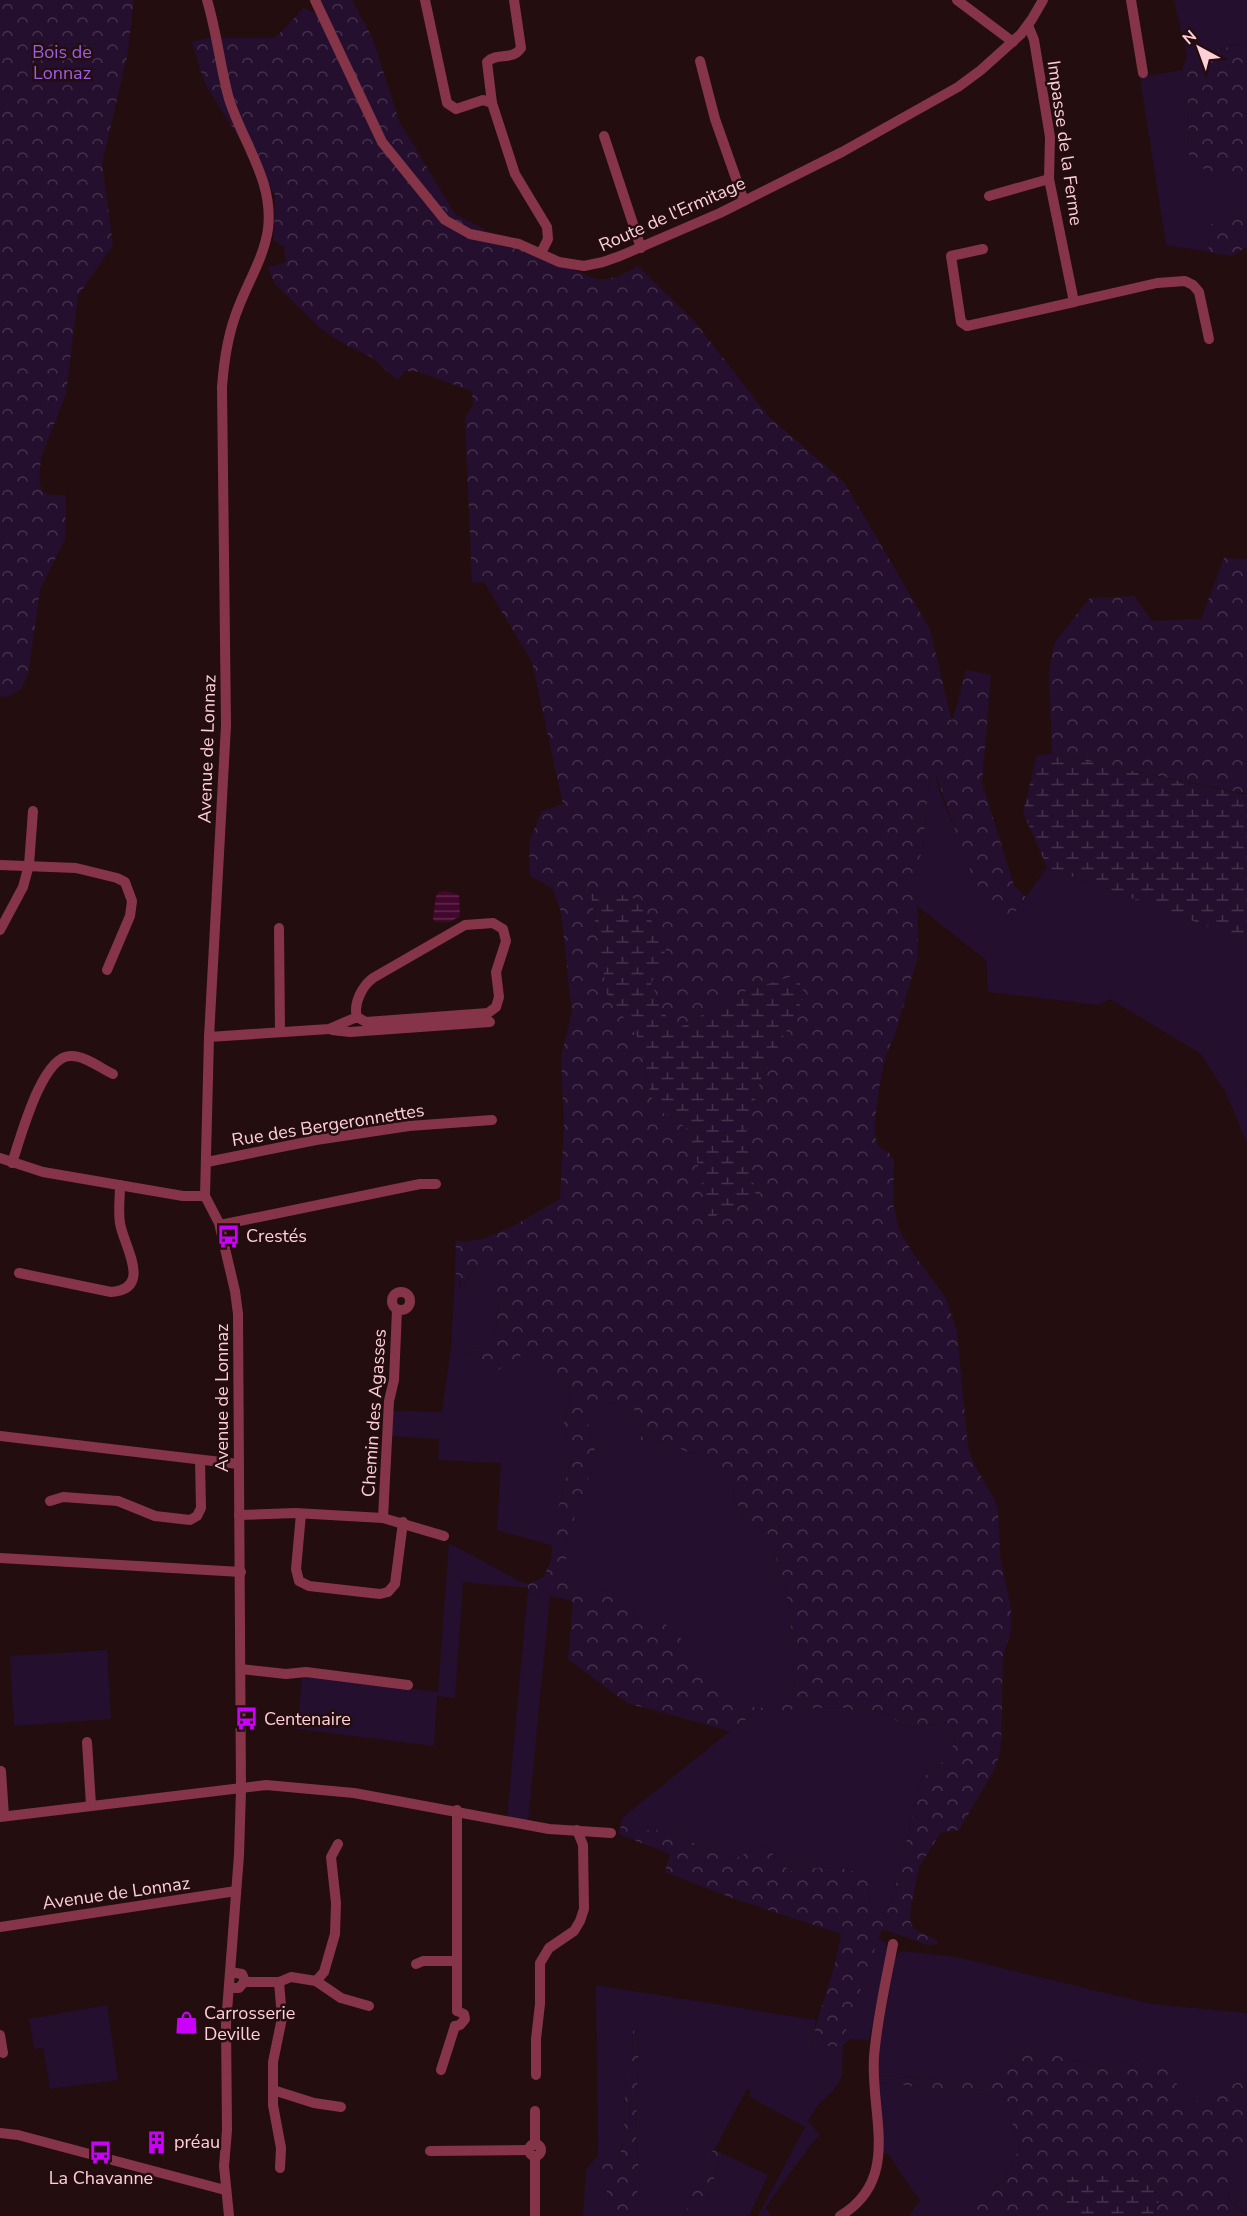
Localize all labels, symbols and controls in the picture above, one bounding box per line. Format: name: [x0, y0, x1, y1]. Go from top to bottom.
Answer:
north arrow: [1169, 18, 1229, 78]
text: N: [1178, 25, 1202, 50]
park label: Bois de Lonnaz: [32, 40, 92, 85]
street label: Impasse de la Ferme: [1042, 59, 1088, 227]
street label: Route de l'Ermitage: [595, 171, 749, 257]
street label: Avenue de Lonnaz: [192, 674, 222, 824]
street label: Rue des Bergeronnettes: [230, 1098, 426, 1152]
bus stop icon: Crestés: [215, 1223, 241, 1249]
place label: Crestés: [246, 1224, 307, 1248]
street label: Avenue de Lonnaz: [210, 1324, 234, 1472]
street label: Chemin des Agasses: [356, 1328, 392, 1498]
bus stop icon: Centenaire: [233, 1706, 259, 1732]
place label: Centenaire: [264, 1707, 351, 1731]
street label: Avenue de Lonnaz: [41, 1871, 191, 1915]
place label: Carrosserie Deville: [204, 2001, 295, 2046]
shop icon: Carrosserie Deville: [173, 2010, 199, 2036]
building icon: préau: [143, 2129, 169, 2155]
place label: préau: [174, 2130, 220, 2154]
bus stop icon: La Chavanne: [88, 2139, 114, 2165]
place label: La Chavanne: [49, 2166, 153, 2190]

